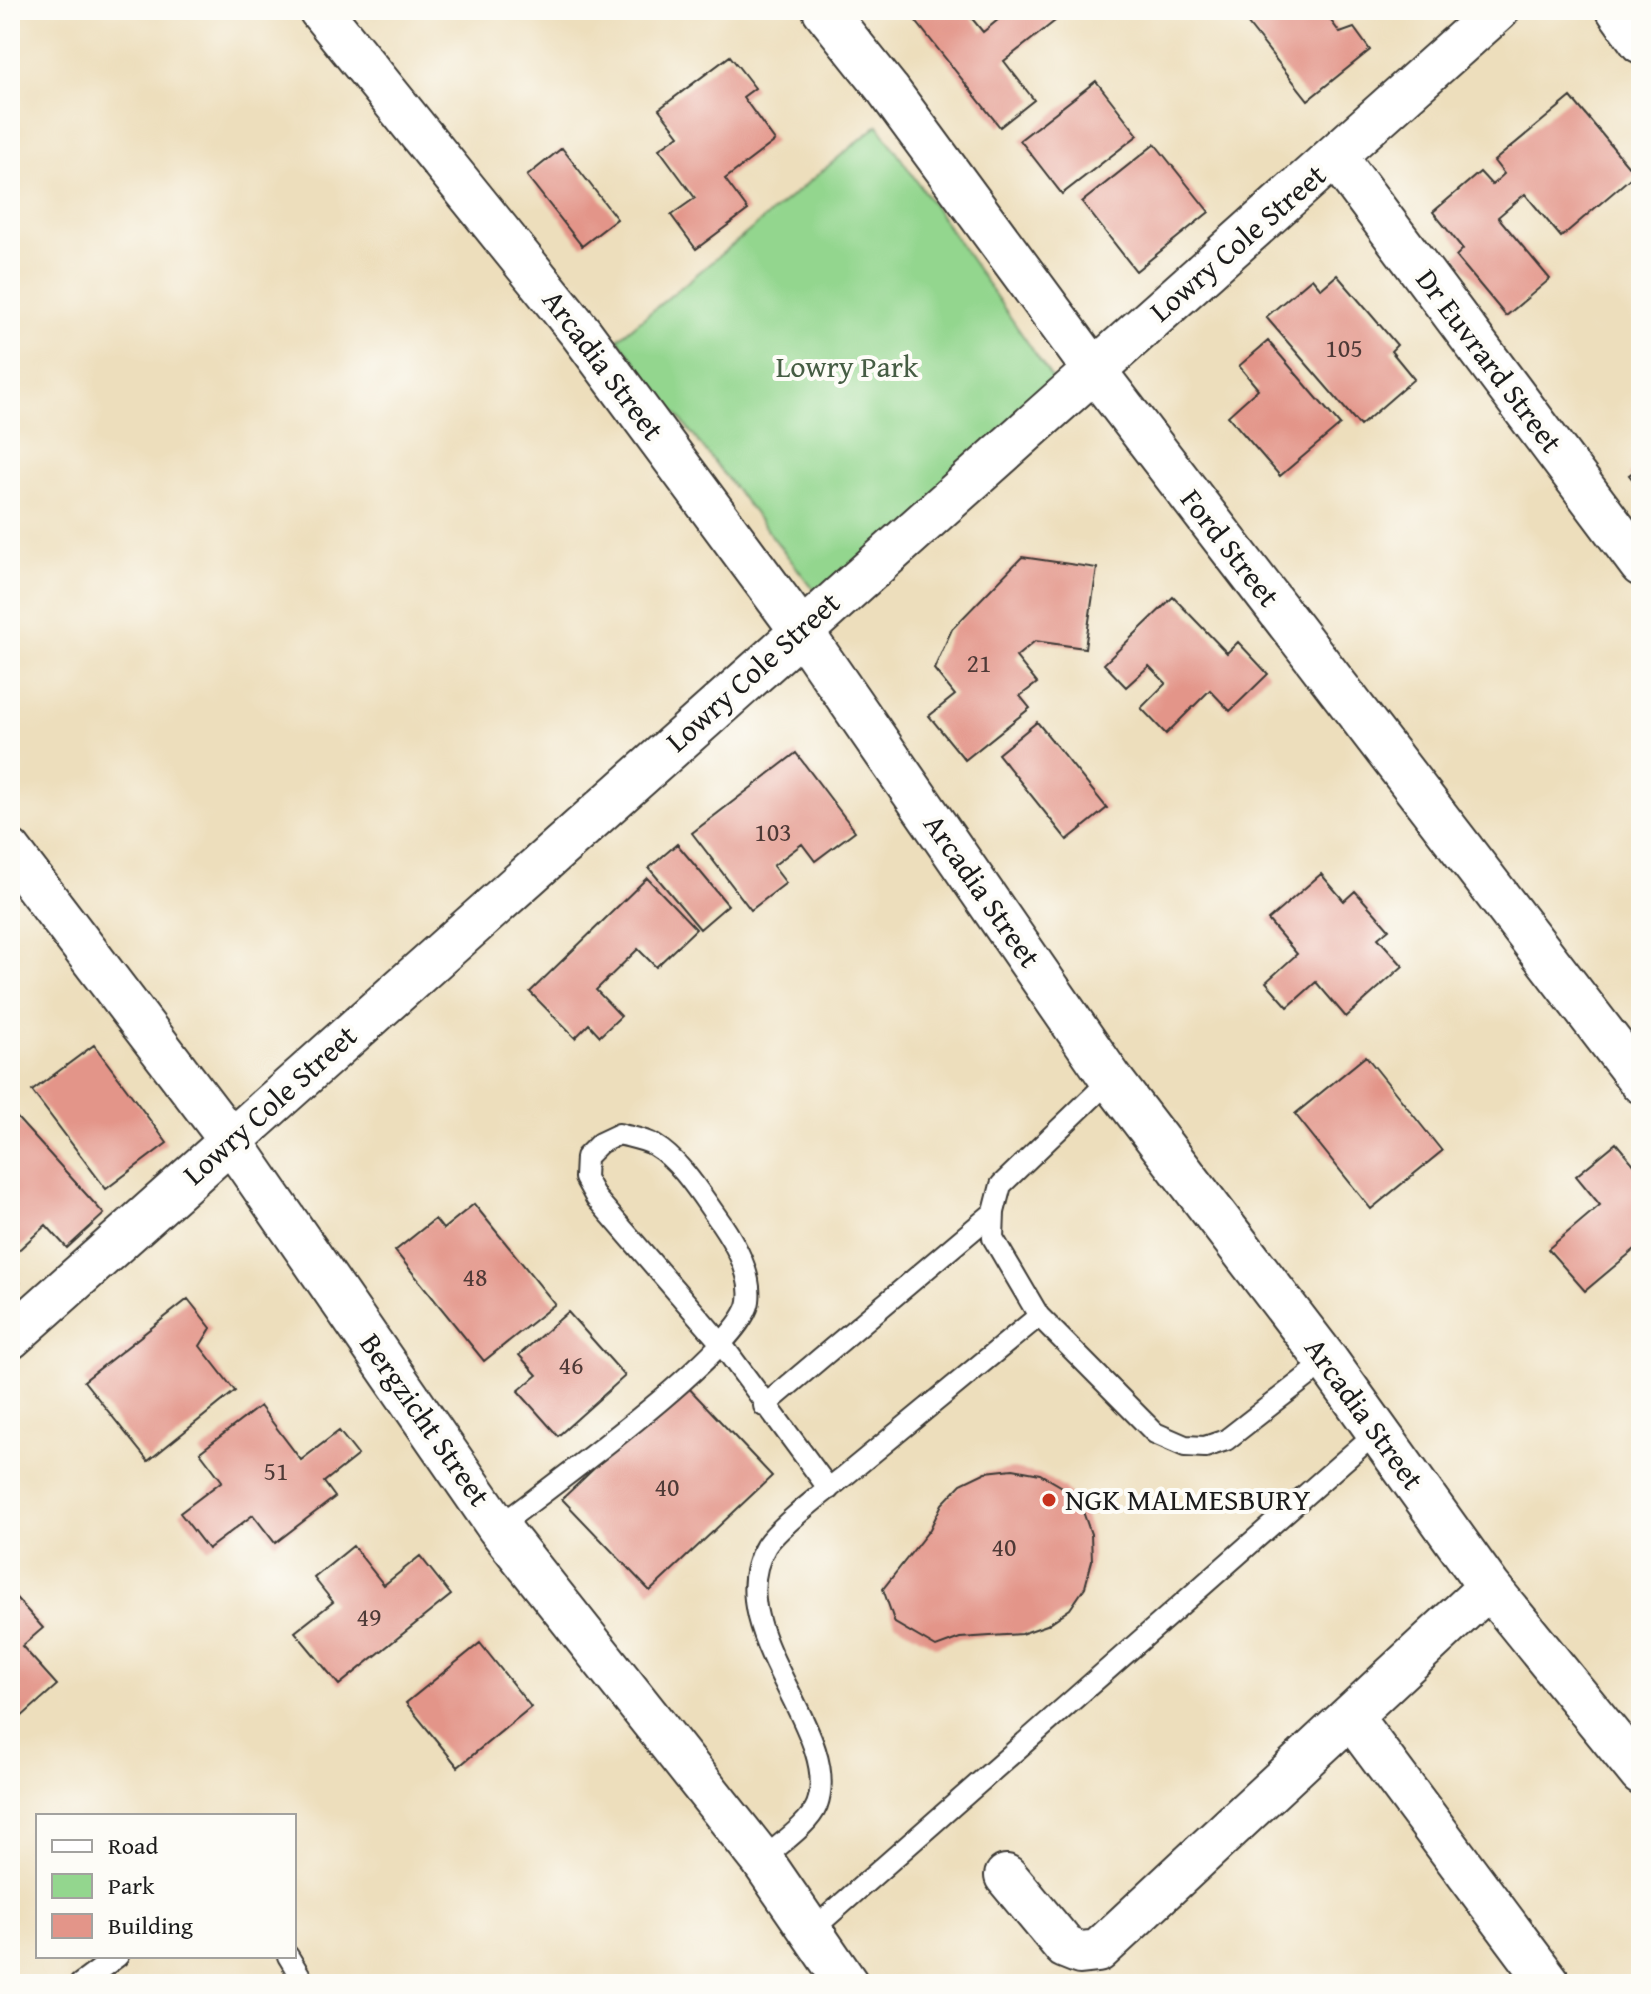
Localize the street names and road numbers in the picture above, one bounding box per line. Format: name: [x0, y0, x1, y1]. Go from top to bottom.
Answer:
street label: Lowry Cole Street: [1139, 153, 1336, 331]
street label: Dr Euvrard Street: [1406, 259, 1574, 462]
street label: Arcadia Street: [532, 280, 675, 449]
street label: Ford Street: [1171, 479, 1291, 616]
street label: Lowry Cole Street: [655, 581, 850, 762]
street label: Arcadia Street: [914, 805, 1052, 977]
street label: Lowry Cole Street: [172, 1014, 367, 1195]
street label: Bergzicht Street: [350, 1324, 502, 1515]
street label: Arcadia Street: [1294, 1328, 1435, 1499]

